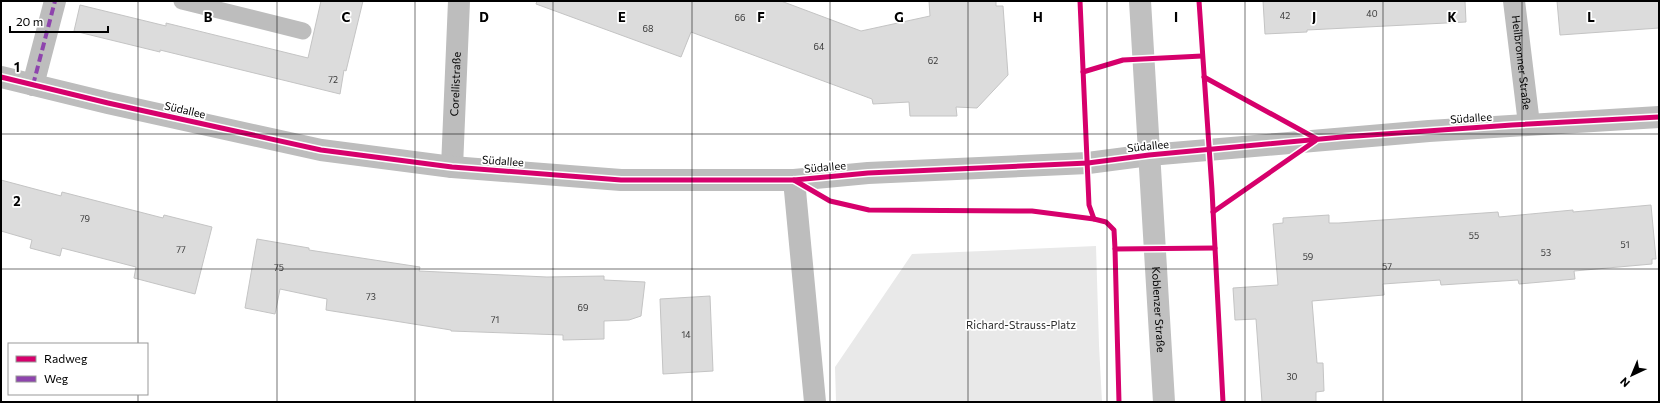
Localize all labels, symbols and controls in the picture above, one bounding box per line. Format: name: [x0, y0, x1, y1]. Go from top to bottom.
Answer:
scale bar: [10, 8, 108, 34]
house number: 40: [1366, 8, 1378, 19]
text: B: [204, 9, 213, 25]
text: C: [342, 9, 351, 25]
text: D: [479, 9, 489, 25]
text: E: [618, 9, 626, 25]
text: F: [757, 9, 765, 25]
text: G: [894, 9, 904, 25]
text: H: [1033, 9, 1043, 25]
text: I: [1174, 9, 1178, 25]
text: J: [1312, 9, 1316, 25]
text: K: [1447, 9, 1457, 25]
text: L: [1587, 9, 1595, 25]
house number: 42: [1280, 10, 1290, 21]
house number: 66: [735, 12, 745, 23]
text: 20 m: [16, 14, 43, 28]
street label: Heilbronner Straße: [1510, 14, 1534, 111]
house number: 68: [643, 23, 653, 34]
house number: 64: [814, 41, 825, 52]
street label: Corellistraße: [447, 51, 463, 117]
house number: 62: [928, 55, 938, 66]
text: 1: [14, 59, 20, 75]
house number: 72: [328, 74, 338, 85]
street label: Südallee: [163, 98, 207, 121]
street label: Südallee: [1450, 110, 1493, 125]
street label: Südallee: [1126, 137, 1170, 154]
street label: Südallee: [482, 153, 525, 168]
street label: Südallee: [804, 158, 847, 175]
text: 2: [13, 193, 21, 209]
house number: 79: [80, 213, 90, 224]
house number: 55: [1469, 230, 1479, 241]
house number: 51: [1620, 239, 1630, 250]
house number: 77: [176, 244, 186, 255]
house number: 53: [1541, 247, 1551, 258]
house number: 59: [1303, 251, 1313, 262]
house number: 57: [1382, 261, 1392, 272]
house number: 75: [274, 262, 284, 273]
street label: Koblenzer Straße: [1150, 266, 1168, 353]
house number: 73: [366, 291, 376, 302]
house number: 69: [578, 302, 588, 313]
house number: 71: [491, 314, 499, 325]
park label: Richard-Strauss-Platz: [966, 318, 1077, 331]
house number: 14: [681, 329, 691, 340]
legend: [8, 343, 148, 395]
text: Radweg: [44, 351, 88, 365]
north arrow: [1612, 355, 1652, 395]
text: Weg: [44, 371, 69, 385]
house number: 30: [1286, 371, 1298, 382]
text: N: [1617, 375, 1632, 390]

